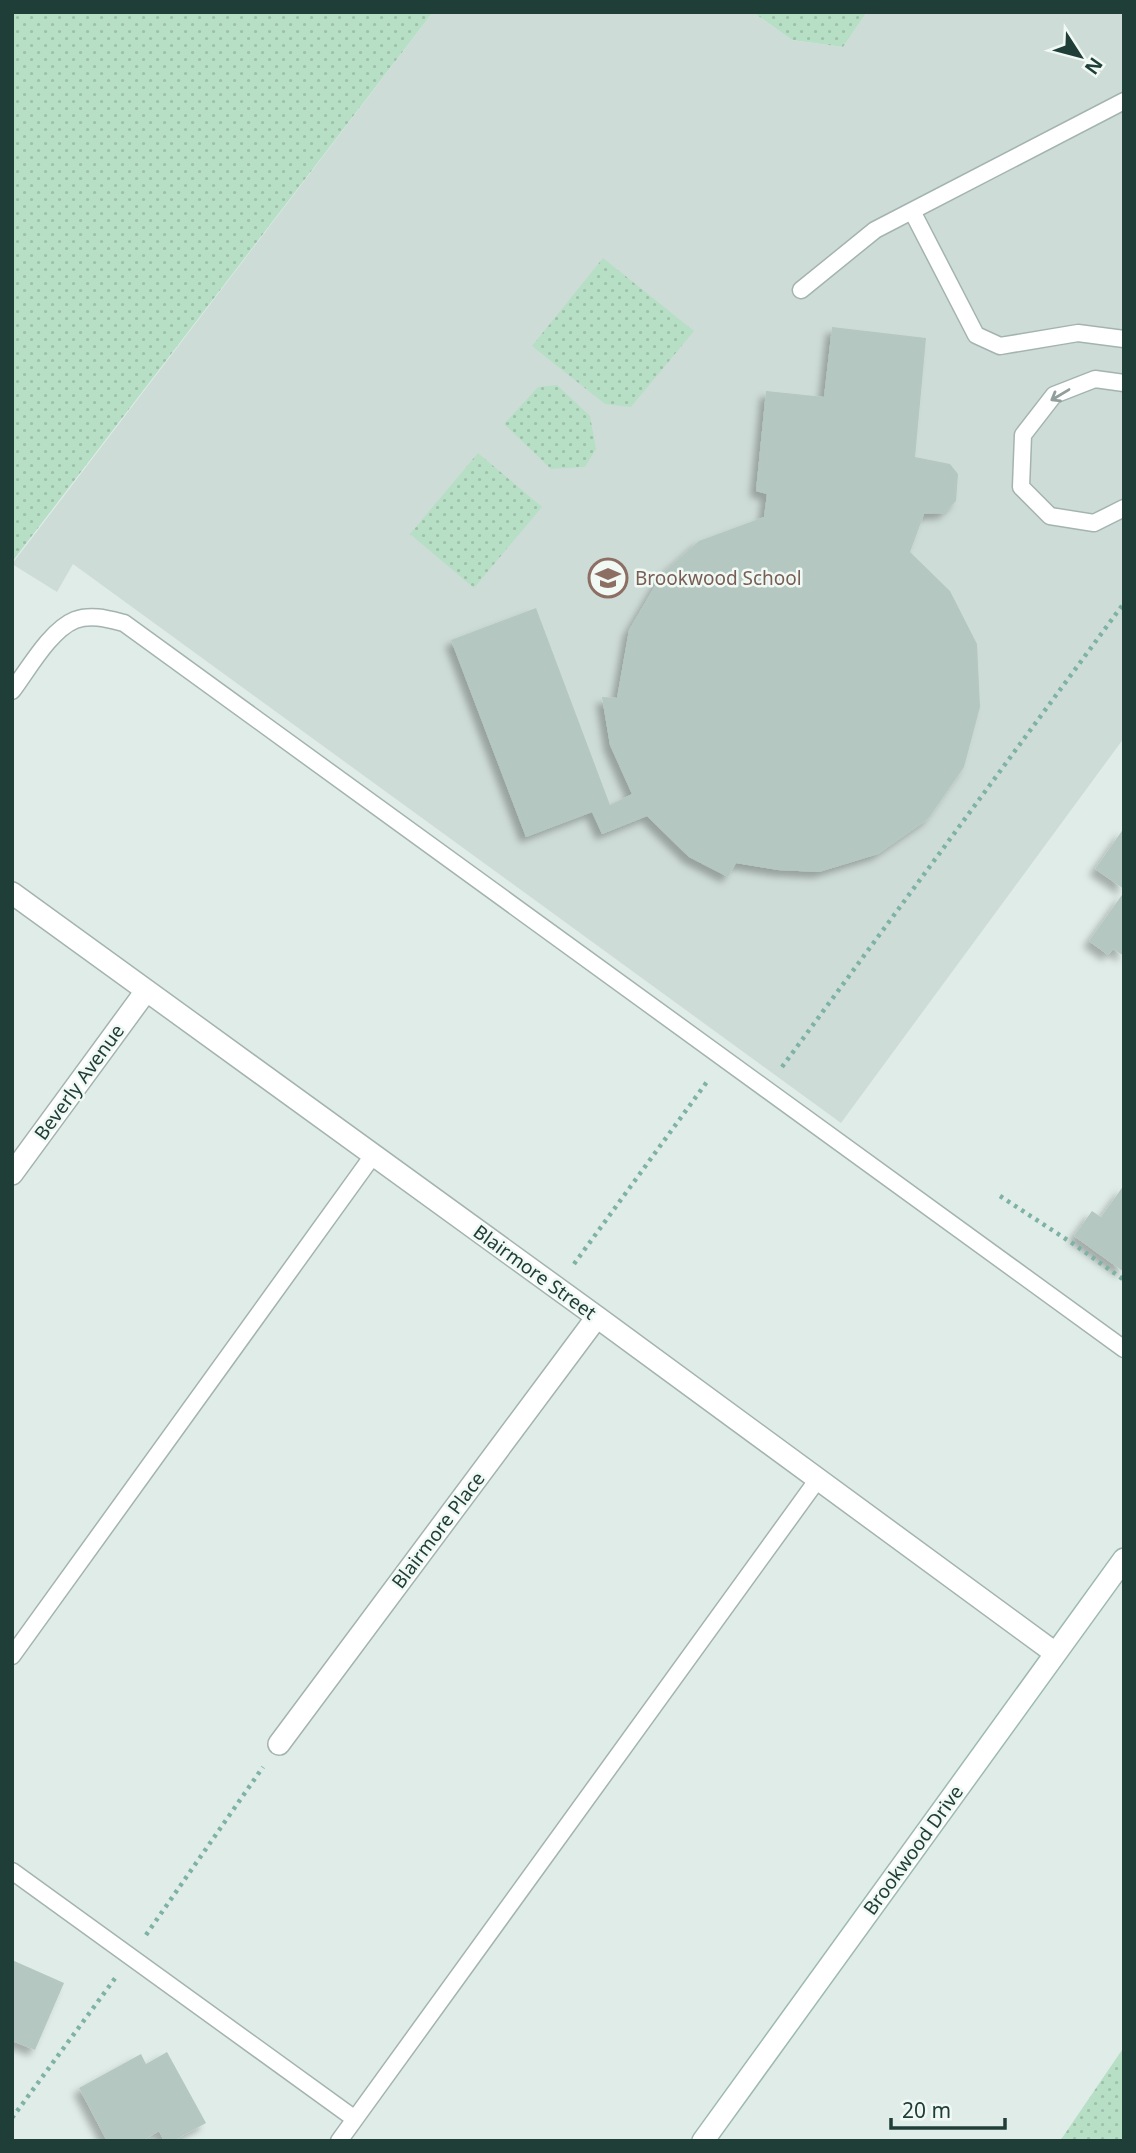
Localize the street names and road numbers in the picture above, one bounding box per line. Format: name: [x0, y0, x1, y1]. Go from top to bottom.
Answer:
street label: Beverly Avenue: [28, 1019, 130, 1145]
street label: Blairmore Street: [468, 1219, 602, 1326]
street label: Blairmore Place: [386, 1466, 490, 1594]
street label: Brookwood Drive: [857, 1780, 969, 1920]

